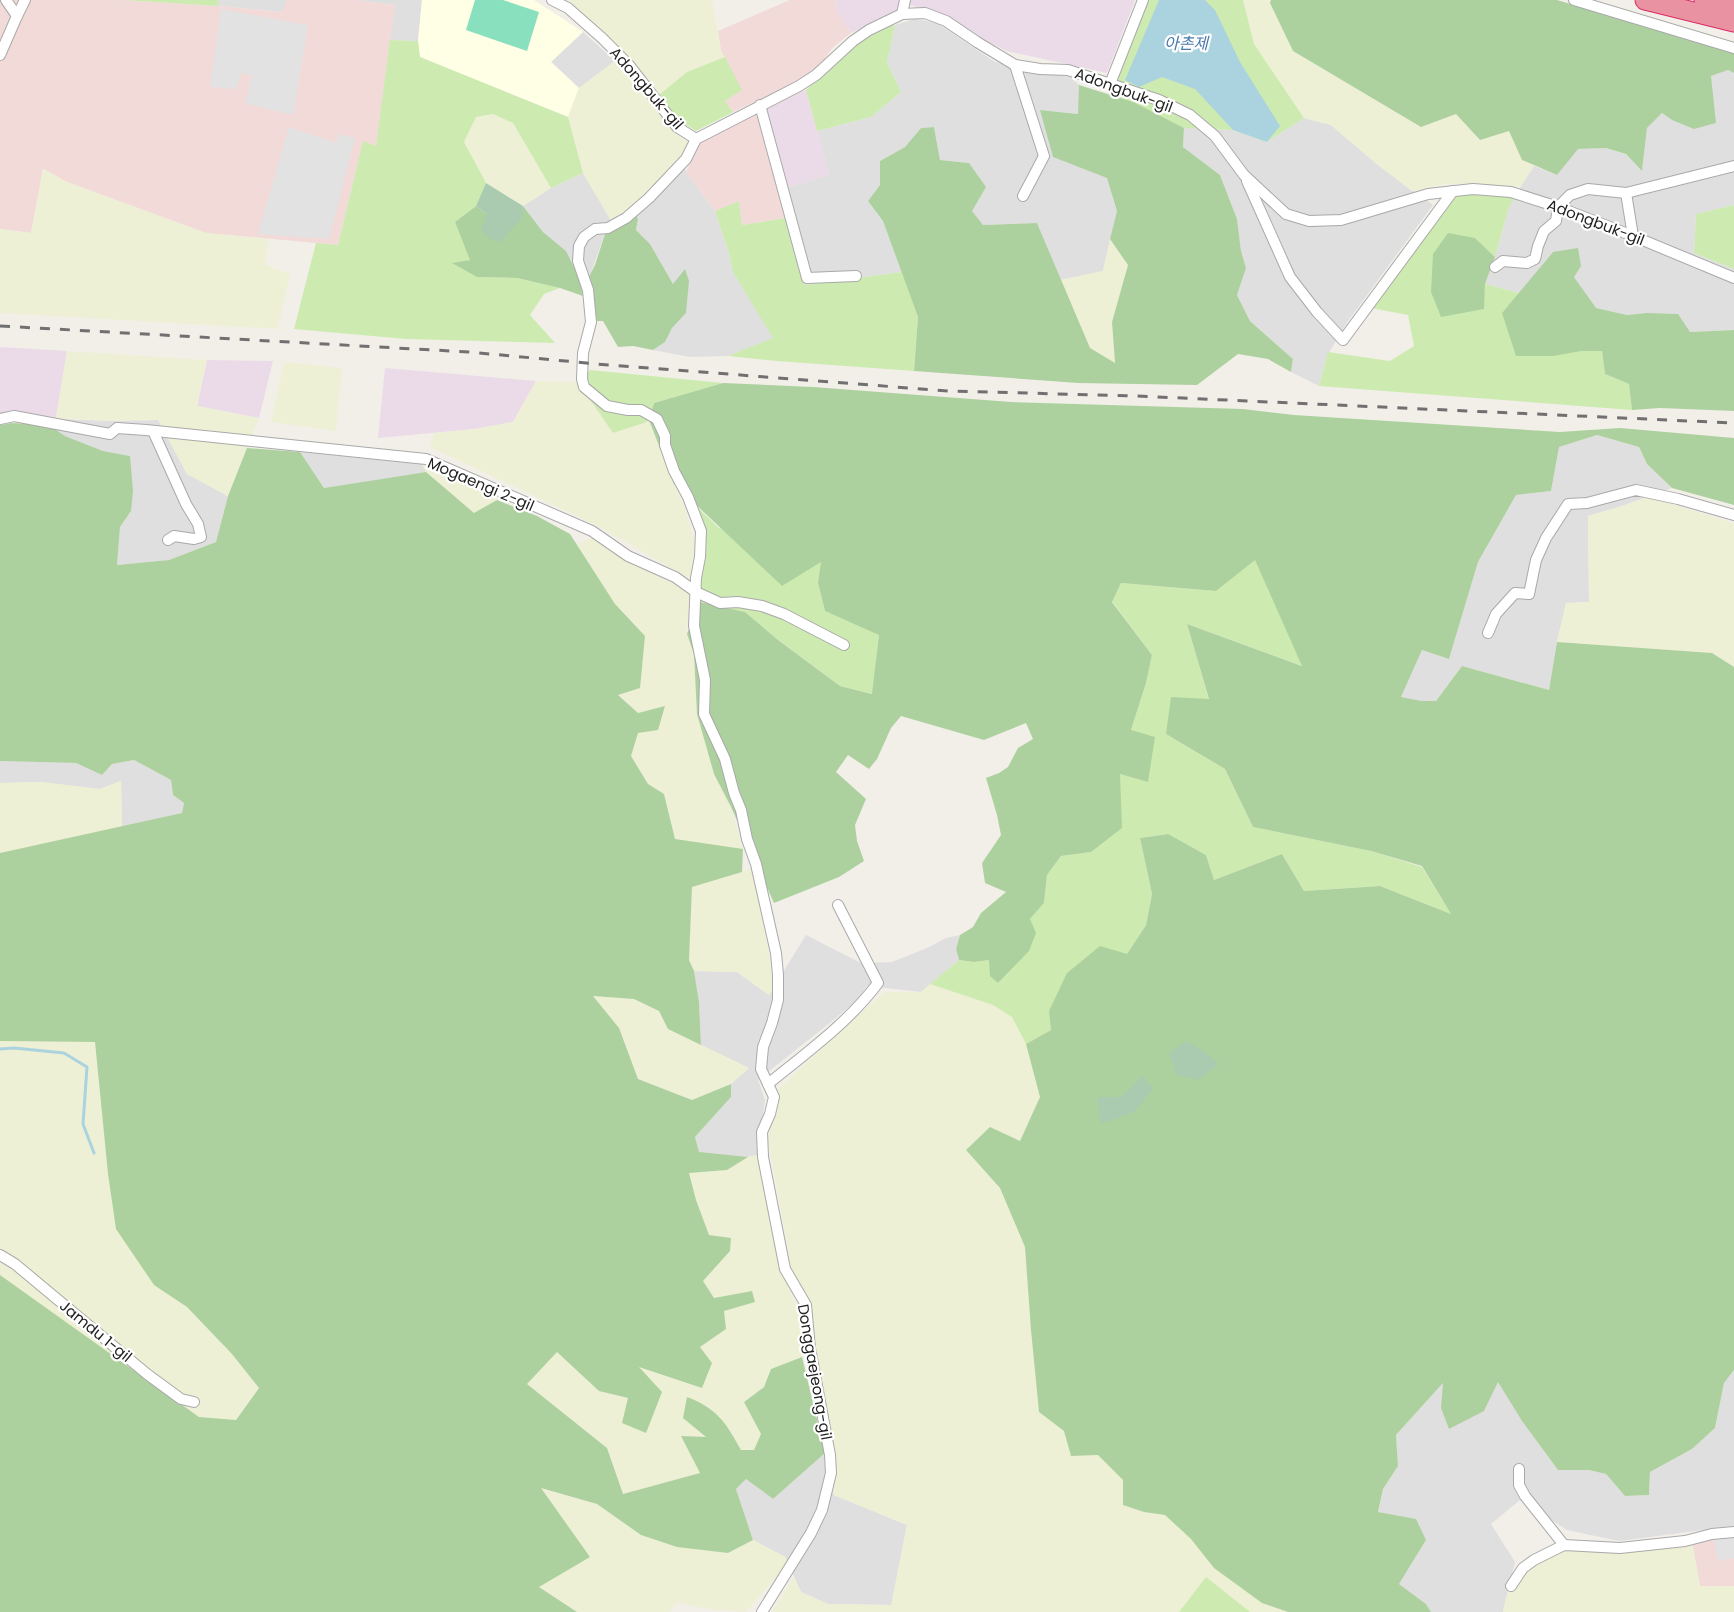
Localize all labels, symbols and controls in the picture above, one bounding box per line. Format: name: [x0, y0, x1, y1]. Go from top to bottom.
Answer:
water label: 아촌제: [1164, 32, 1210, 55]
street label: Adongbuk-gil: [605, 42, 689, 134]
street label: Adongbuk-gil: [1072, 63, 1176, 117]
street label: Adongbuk-gil: [1544, 194, 1648, 250]
street label: Mogaengi 2-gil: [424, 452, 538, 516]
street label: Jamdu 1-gil: [55, 1295, 137, 1367]
street label: Donggaejeong-gil: [793, 1302, 837, 1442]

